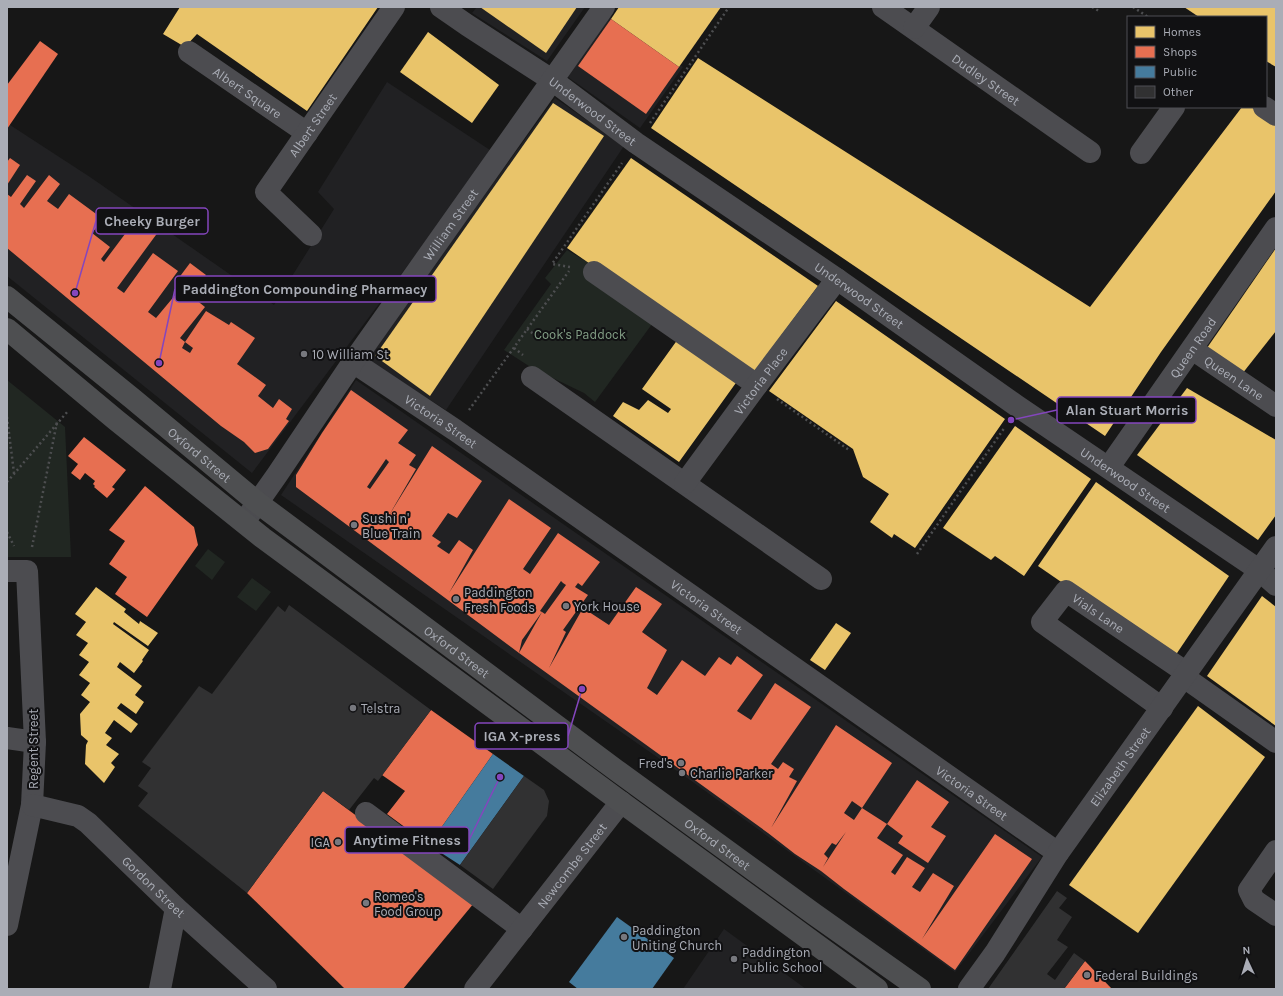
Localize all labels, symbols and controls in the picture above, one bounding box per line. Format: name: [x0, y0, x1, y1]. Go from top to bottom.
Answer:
legend: [1127, 16, 1267, 108]
text: Homes: [1163, 25, 1201, 39]
text: Shops: [1163, 45, 1197, 59]
street label: Dudley Street: [949, 50, 1023, 108]
street label: Albert Square: [210, 63, 285, 121]
text: Public: [1163, 65, 1197, 79]
street label: Underwood Street: [546, 73, 640, 148]
text: Other: [1163, 85, 1194, 99]
street label: Albert Street: [285, 90, 340, 159]
street label: William Street: [420, 185, 481, 263]
callout: Cheeky Burger: [96, 208, 208, 234]
text: Cheeky Burger: [104, 213, 200, 230]
street label: Underwood Street: [812, 259, 907, 331]
callout: Paddington Compounding Pharmacy: [175, 276, 436, 302]
text: Paddington Compounding Pharmacy: [183, 281, 427, 298]
street label: Queen Road: [1166, 314, 1219, 381]
park label: Cook's Paddock: [534, 327, 626, 342]
street label: Victoria Place: [730, 344, 791, 417]
place label: 10 William St: [312, 347, 389, 362]
marker: 10 William St: [299, 349, 309, 359]
street label: Queen Lane: [1202, 352, 1267, 403]
street label: Victoria Street: [402, 391, 480, 451]
callout: Alan Stuart Morris: [1057, 397, 1196, 423]
text: Alan Stuart Morris: [1066, 402, 1188, 419]
street label: Oxford Street: [165, 424, 235, 485]
street label: Underwood Street: [1078, 444, 1174, 515]
place label: Sushi n' Blue Train: [362, 511, 421, 541]
marker: Sushi n' Blue Train: [349, 520, 359, 530]
street label: Victoria Street: [668, 576, 746, 637]
place label: Paddington Fresh Foods: [464, 585, 535, 615]
street label: Vials Lane: [1069, 590, 1128, 636]
marker: Paddington Fresh Foods: [451, 594, 461, 604]
place label: York House: [574, 599, 640, 614]
marker: York House: [561, 601, 571, 611]
street label: Oxford Street: [421, 622, 493, 681]
place label: Telstra: [361, 701, 400, 716]
marker: Telstra: [348, 703, 358, 713]
street label: Regent Street: [26, 709, 41, 789]
callout: IGA X-press: [475, 723, 568, 749]
street label: Elizabeth Street: [1086, 724, 1153, 809]
text: IGA X-press: [483, 728, 561, 745]
place label: Fred's: [639, 756, 673, 771]
marker: Fred's: [676, 758, 686, 768]
street label: Victoria Street: [933, 762, 1011, 823]
place label: Charlie Parker: [690, 766, 773, 781]
marker: Charlie Parker: [677, 768, 687, 778]
street label: Oxford Street: [682, 815, 754, 873]
street label: Newcombe Street: [534, 819, 610, 911]
callout: Anytime Fitness: [345, 827, 469, 853]
text: Anytime Fitness: [353, 832, 461, 849]
place label: IGA: [311, 835, 331, 850]
marker: IGA: [333, 837, 343, 847]
street label: Gordon Street: [119, 853, 189, 920]
place label: Romeo's Food Group: [374, 889, 441, 919]
marker: Romeo's Food Group: [361, 898, 371, 908]
place label: Paddington Uniting Church: [632, 923, 722, 953]
marker: Paddington Uniting Church: [619, 932, 629, 942]
north arrow: [1227, 940, 1267, 980]
text: N: [1242, 944, 1251, 957]
place label: Paddington Public School: [742, 945, 822, 975]
marker: Paddington Public School: [729, 954, 739, 964]
place label: Federal Buildings: [1095, 968, 1198, 983]
marker: Federal Buildings: [1082, 970, 1092, 980]

